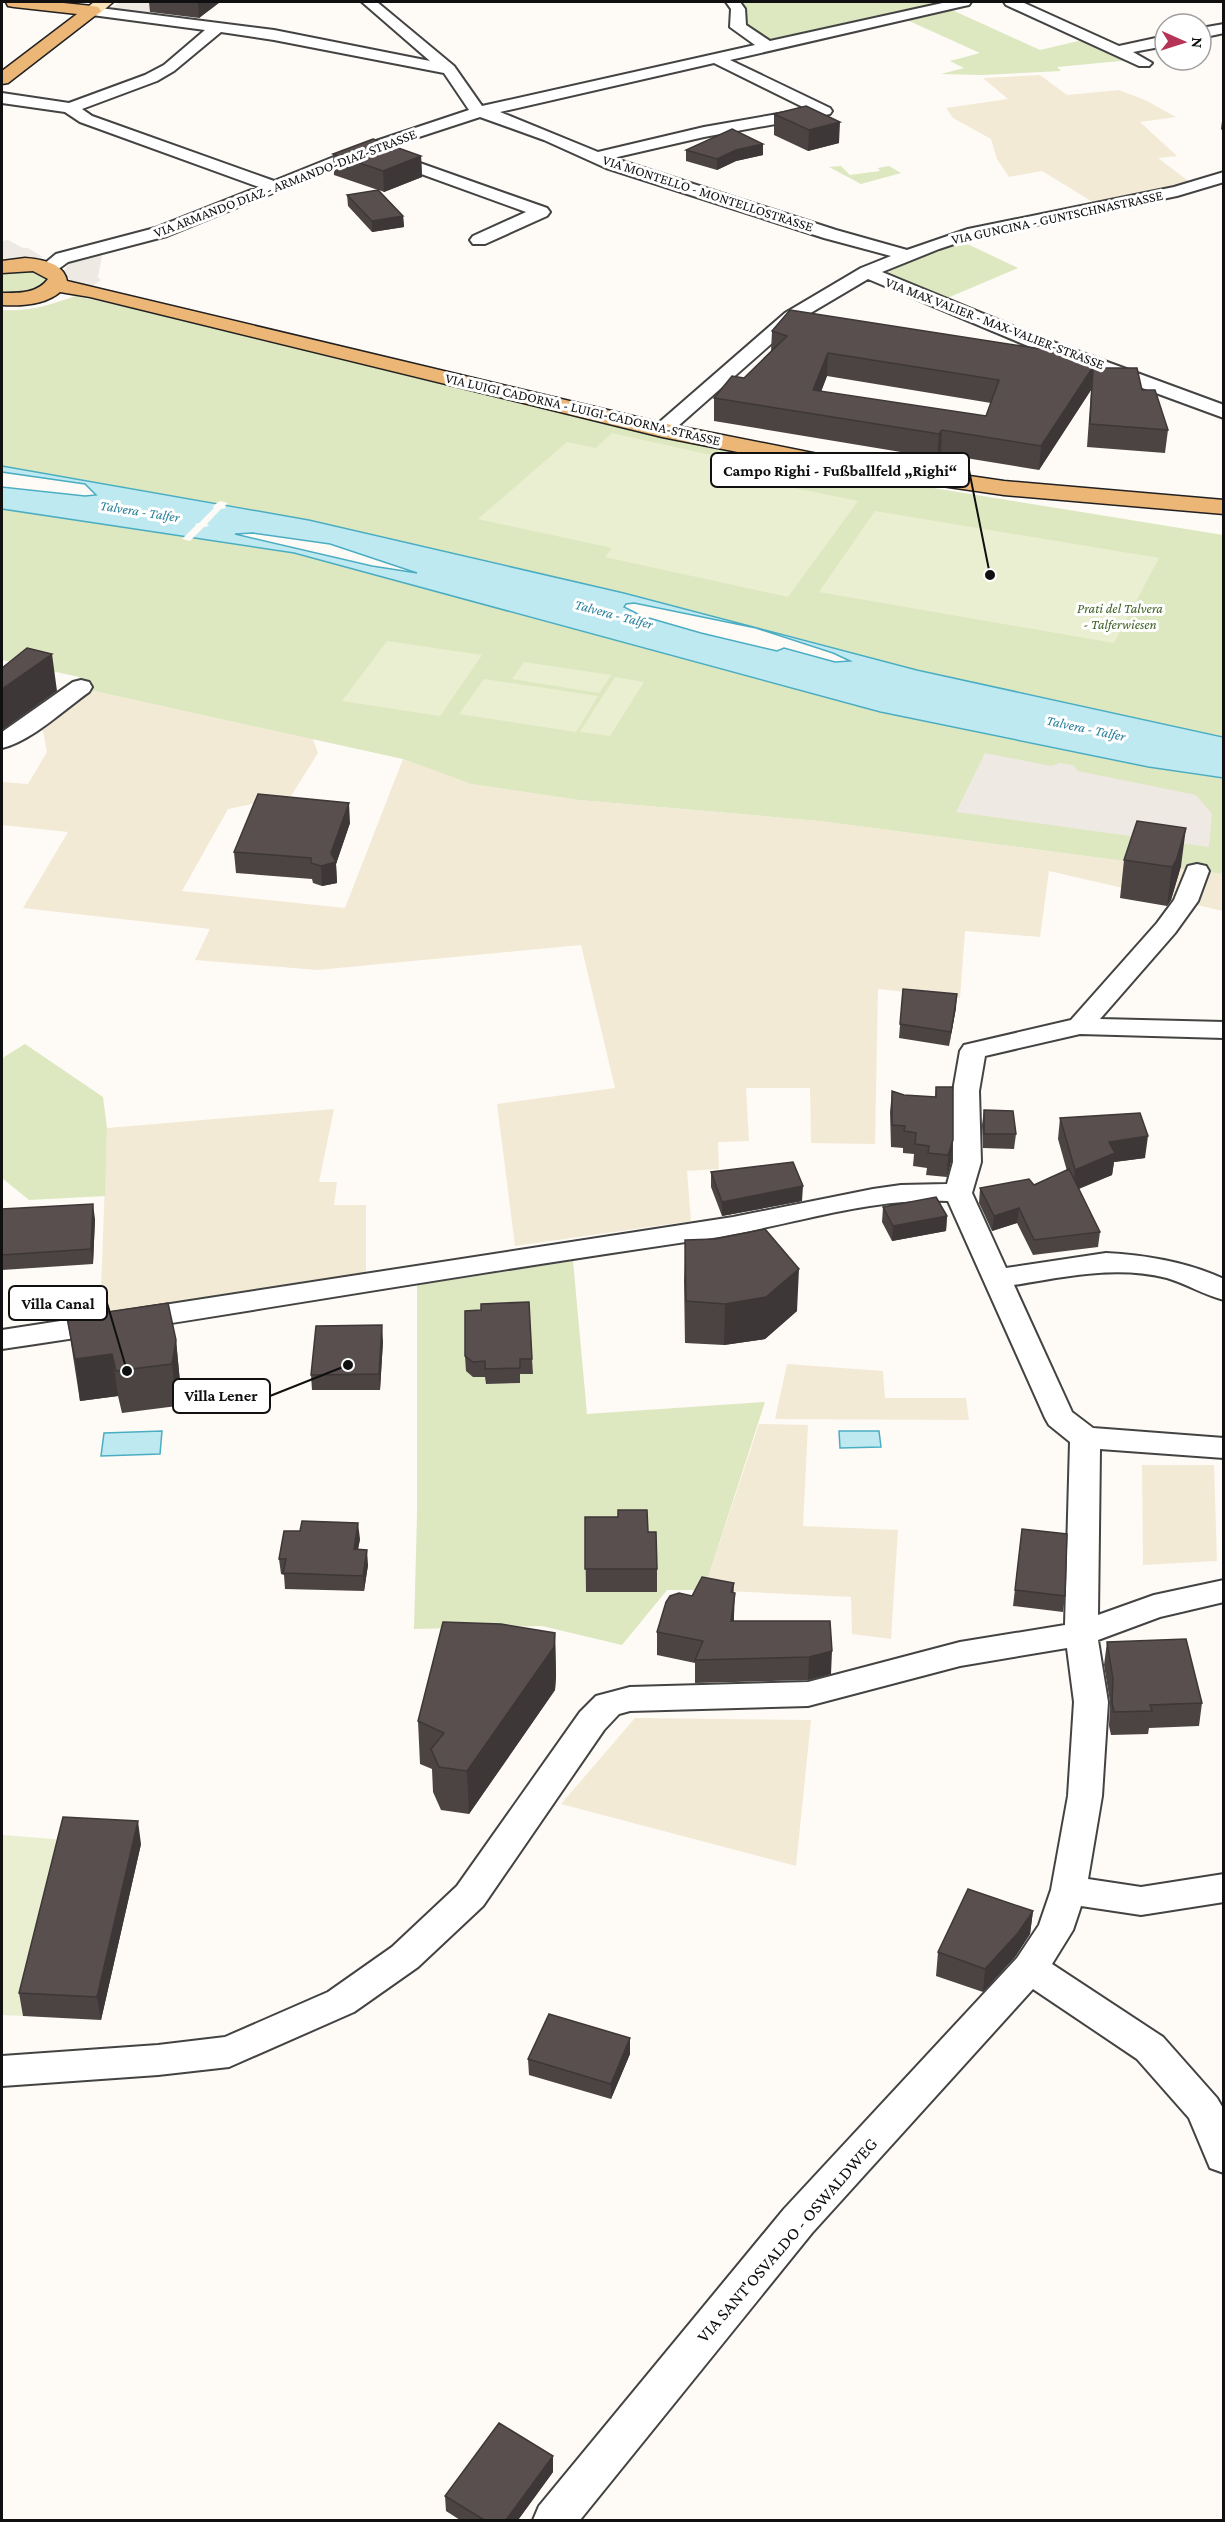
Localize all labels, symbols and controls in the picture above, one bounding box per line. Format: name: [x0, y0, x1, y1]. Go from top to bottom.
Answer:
north arrow: [1153, 12, 1213, 72]
text: N: [1189, 37, 1206, 49]
street label: VIA ARMANDO DIAZ - ARMANDO-DIAZ-STRASSE: [151, 125, 419, 241]
street label: VIA MONTELLO - MONTELLOSTRASSE: [601, 151, 816, 235]
street label: VIA GUNCINA - GUNTSCHNASTRASSE: [950, 187, 1165, 247]
street label: VIA MAX VALIER - MAX-VALIER-STRASSE: [883, 274, 1107, 372]
street label: VIA LUIGI CADORNA - LUIGI-CADORNA-STRASSE: [444, 369, 723, 449]
callout: Campo Righi - Fußballfeld „Righi“: [711, 453, 969, 487]
text: Campo Righi - Fußballfeld „Righi“: [723, 462, 957, 479]
water label: Talvera - Talfer: [99, 497, 182, 525]
water label: Talvera - Talfer: [573, 596, 656, 632]
park label: Prati del Talvera - Talferwiesen: [1077, 600, 1163, 632]
water label: Talvera - Talfer: [1045, 712, 1128, 744]
callout: Villa Canal: [9, 1286, 107, 1320]
text: Villa Canal: [20, 1295, 95, 1312]
callout: Villa Lener: [173, 1379, 270, 1413]
text: Villa Lener: [183, 1387, 258, 1404]
street label: VIA SANT'OSVALDO - OSWALDWEG: [693, 2134, 881, 2346]

